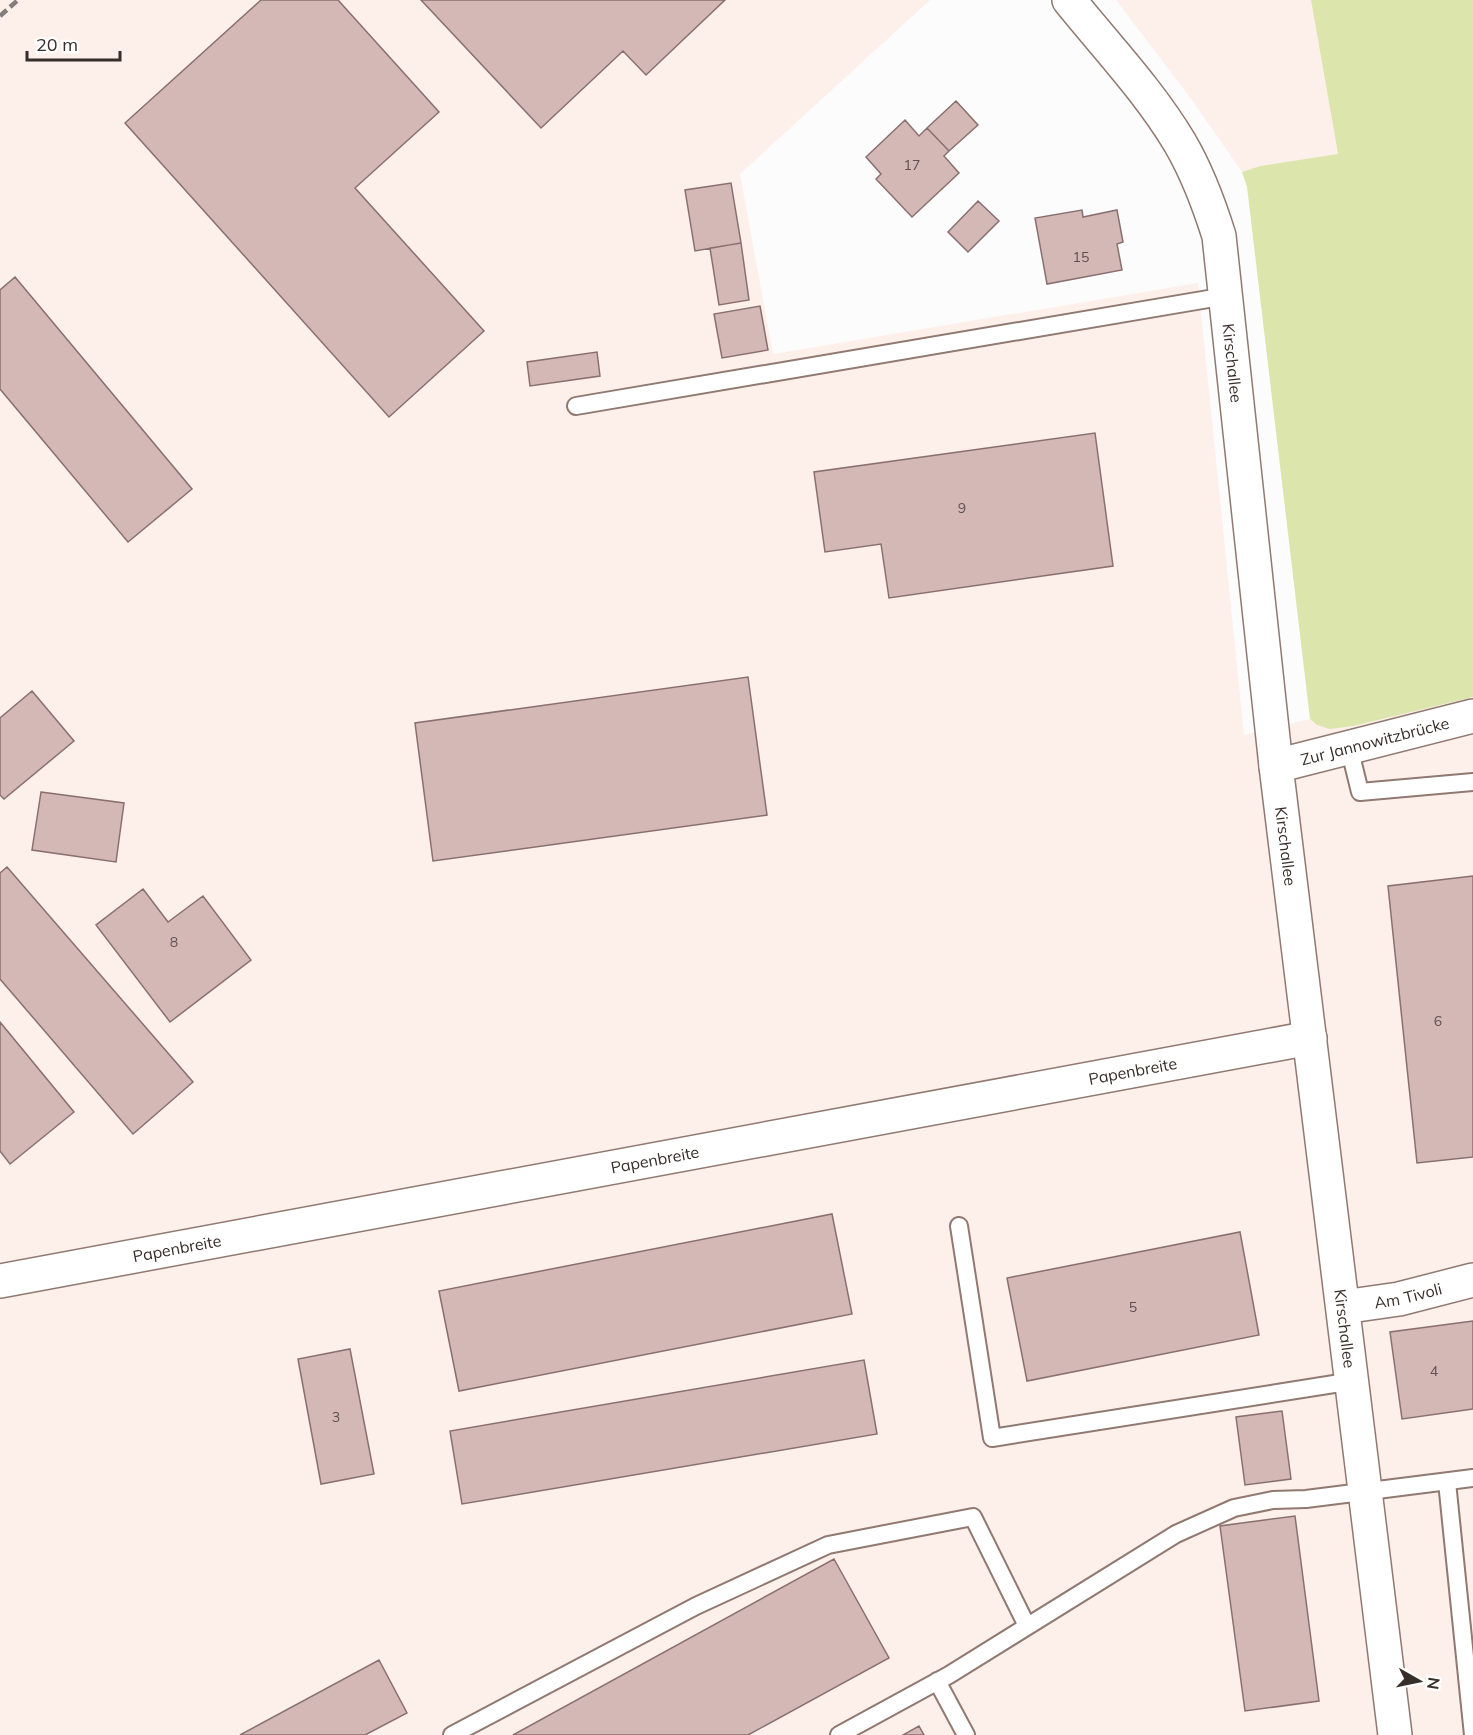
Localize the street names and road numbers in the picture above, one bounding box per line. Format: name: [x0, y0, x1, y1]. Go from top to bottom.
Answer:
street label: Kirschallee: [1218, 322, 1247, 404]
street label: Zur Jannowitzbrücke: [1299, 712, 1451, 769]
street label: Kirschallee: [1271, 805, 1301, 887]
street label: Papenbreite: [1087, 1053, 1178, 1089]
street label: Papenbreite: [609, 1142, 701, 1178]
street label: Papenbreite: [131, 1230, 223, 1266]
street label: Am Tivoli: [1373, 1278, 1444, 1312]
street label: Kirschallee: [1330, 1288, 1360, 1369]

